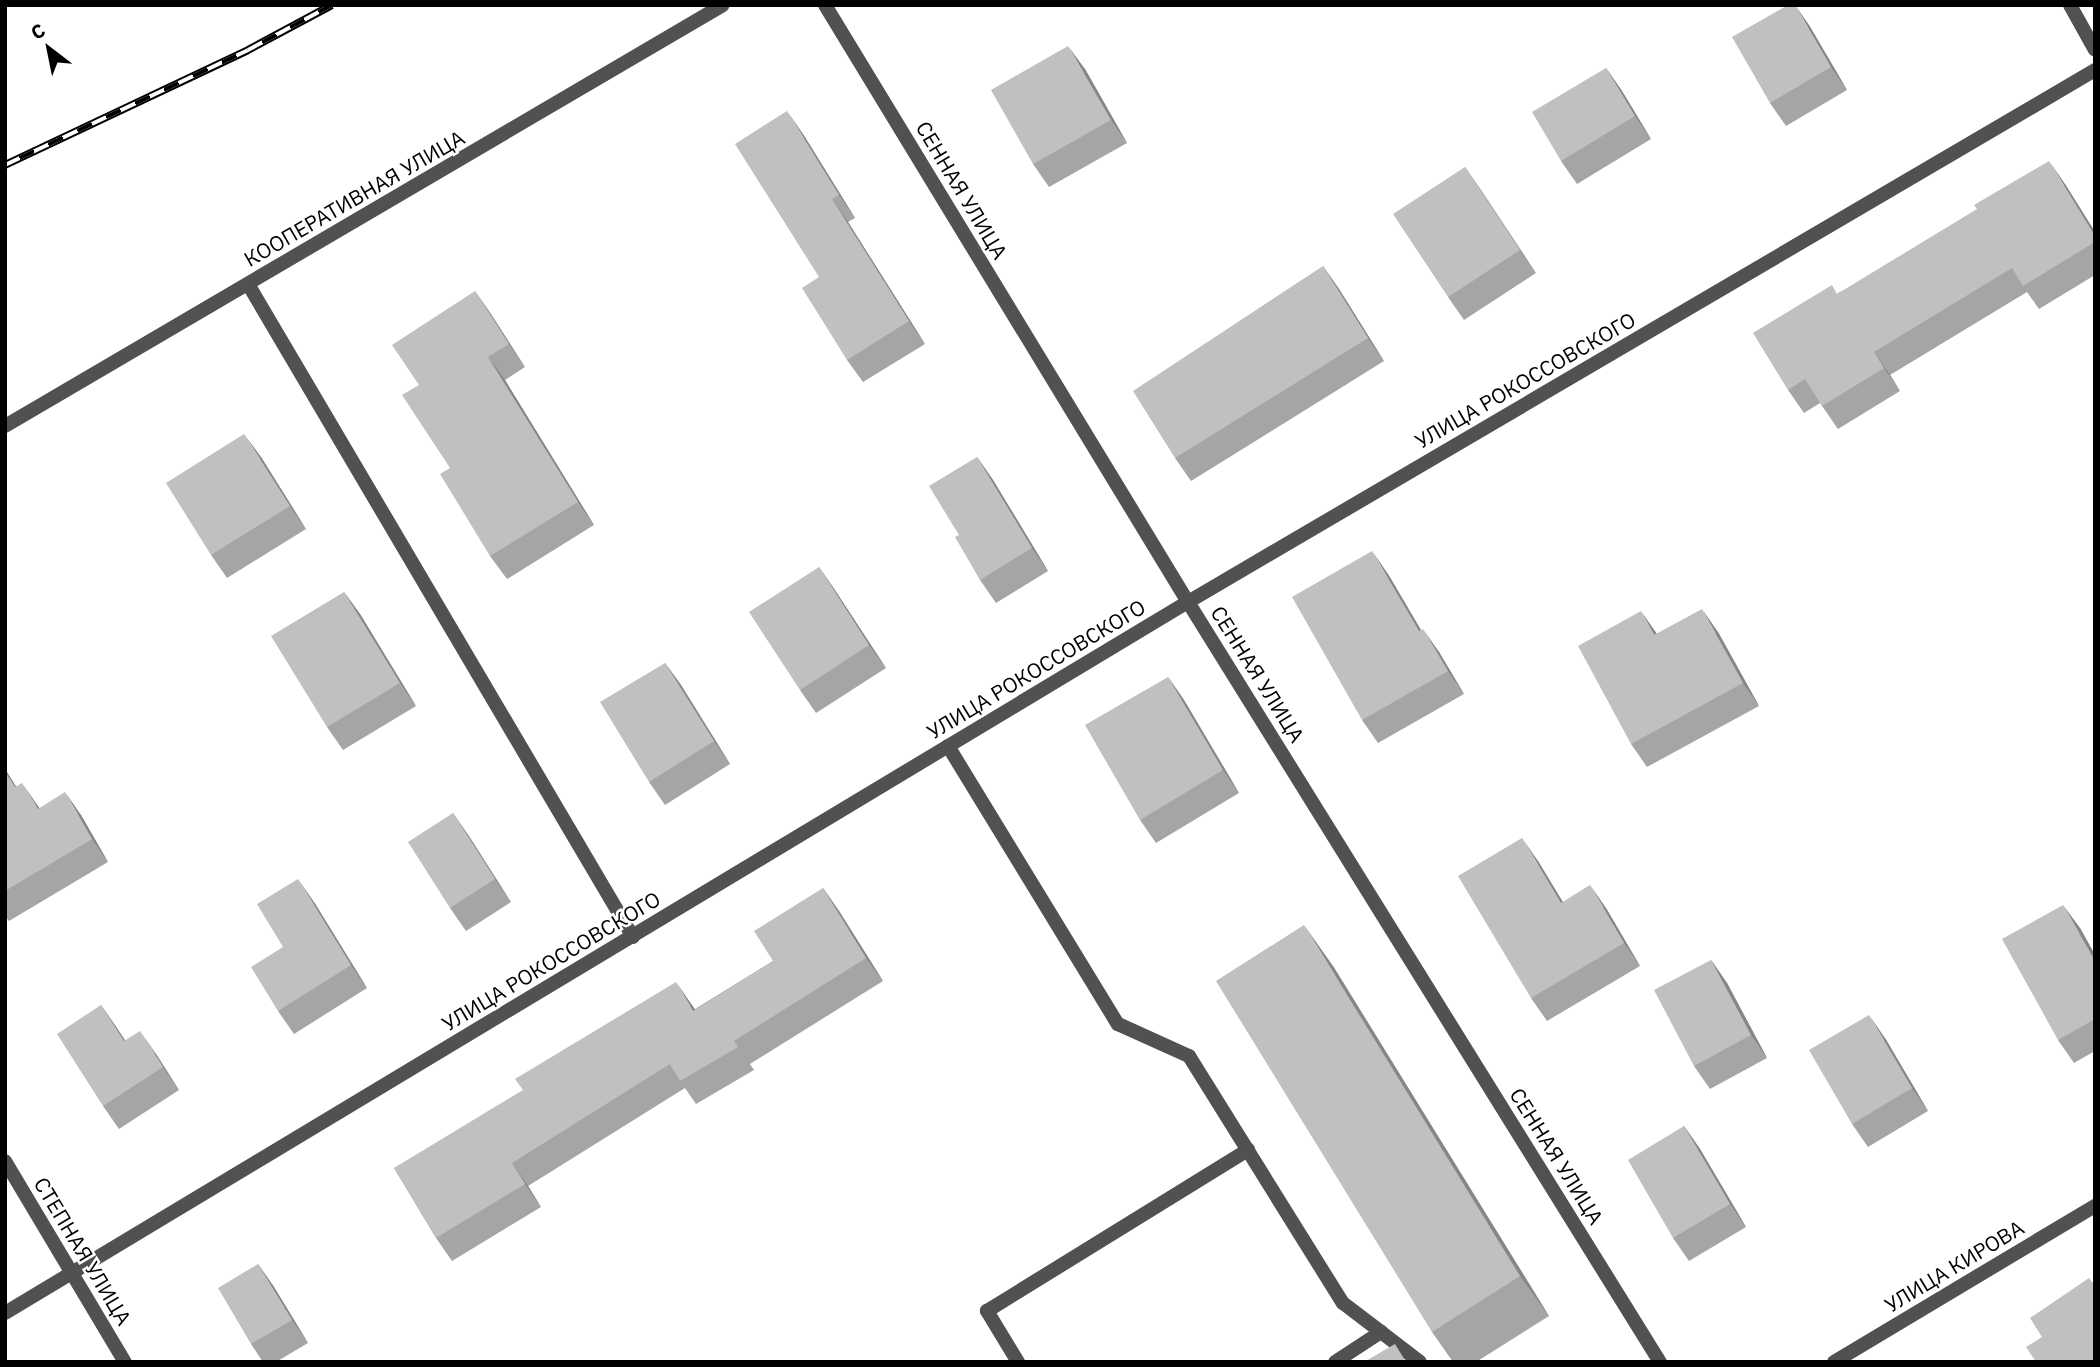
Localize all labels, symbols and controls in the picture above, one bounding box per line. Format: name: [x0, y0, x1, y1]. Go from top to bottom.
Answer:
north arrow: [14, 14, 84, 84]
text: С: [26, 18, 49, 45]
street label: СЕННАЯ УЛИЦА: [911, 117, 1013, 263]
street label: КООПЕРАТИВНАЯ УЛИЦА: [239, 124, 469, 272]
street label: УЛИЦА РОКОССОВСКОГО: [1410, 307, 1640, 453]
street label: УЛИЦА РОКОССОВСКОГО: [922, 594, 1150, 744]
street label: СЕННАЯ УЛИЦА: [1206, 601, 1310, 747]
street label: УЛИЦА РОКОССОВСКОГО: [437, 886, 665, 1036]
street label: СЕННАЯ УЛИЦА: [1505, 1083, 1609, 1229]
street label: СТЕПНАЯ УЛИЦА: [29, 1173, 137, 1329]
street label: УЛИЦА КИРОВА: [1880, 1215, 2028, 1317]

